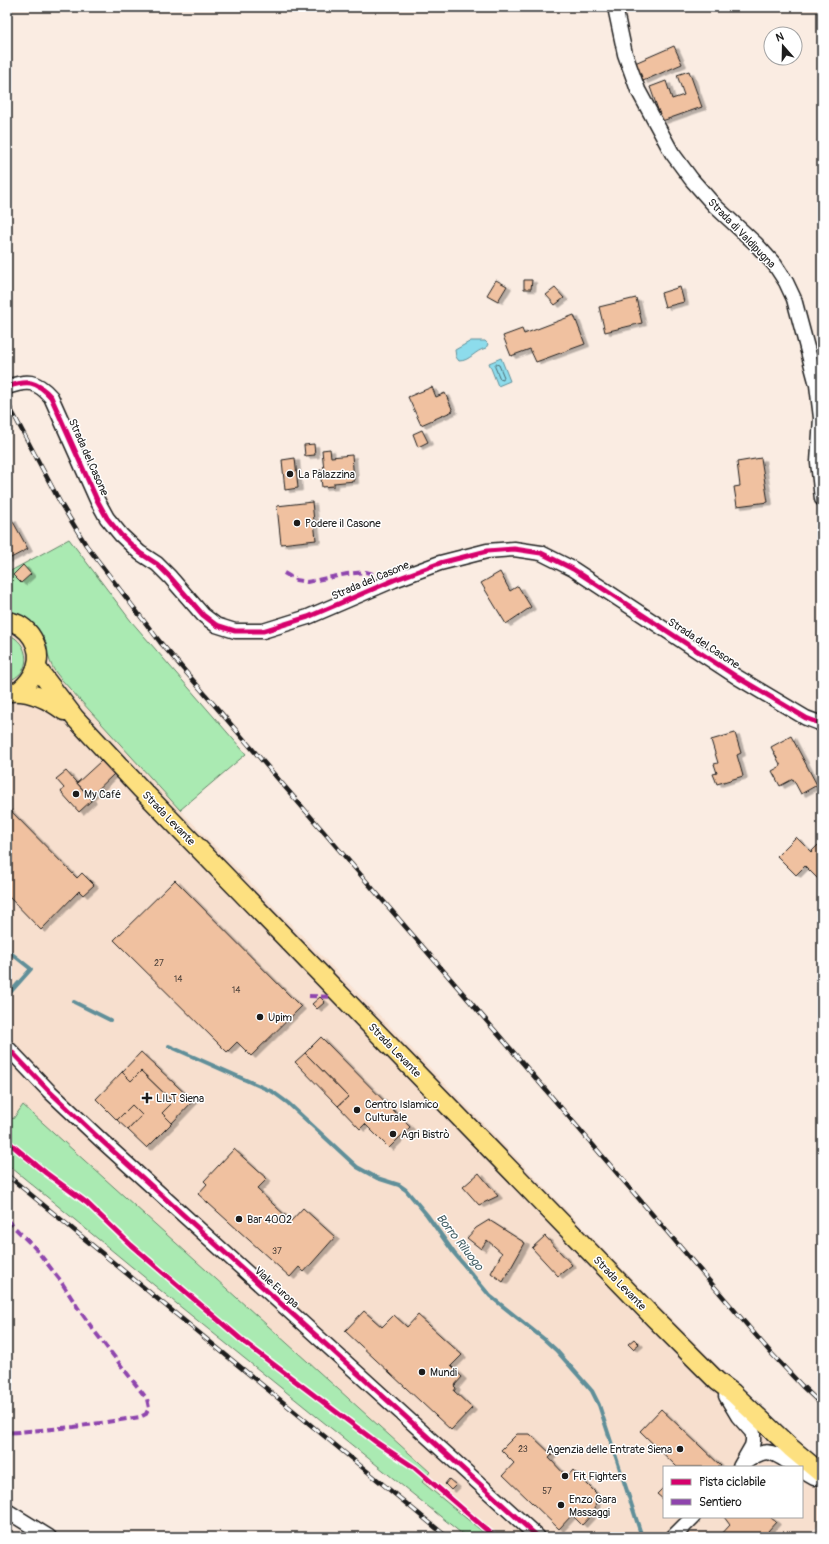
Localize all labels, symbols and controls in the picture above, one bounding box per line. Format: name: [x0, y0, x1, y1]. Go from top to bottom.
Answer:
north arrow: [763, 26, 803, 66]
text: N: [774, 30, 786, 44]
street label: Strada di Valdipugna: [705, 196, 778, 271]
street label: Strada del Casone: [66, 417, 112, 498]
place label: La Palazzina: [298, 468, 355, 481]
marker: La Palazzina: [285, 469, 295, 479]
place label: Podere il Casone: [305, 517, 381, 530]
marker: Podere il Casone: [292, 518, 302, 528]
street label: Strada del Casone: [329, 558, 411, 603]
street label: Strada del Casone: [665, 615, 743, 672]
place label: My Café: [84, 788, 121, 801]
marker: My Café: [71, 789, 81, 799]
street label: Strada Levante: [140, 789, 198, 848]
house number: 27: [154, 958, 164, 969]
house number: 14: [174, 974, 183, 985]
house number: 14: [232, 985, 241, 996]
place label: Upim: [268, 1011, 292, 1024]
marker: Upim: [255, 1012, 265, 1022]
street label: Strada Levante: [366, 1021, 424, 1080]
marker: LILT Siena: [141, 1092, 153, 1104]
place label: LILT Siena: [156, 1092, 204, 1105]
place label: Centro Islamico Culturale: [365, 1098, 439, 1124]
marker: Centro Islamico Culturale: [352, 1105, 362, 1115]
place label: Agri Bistrò: [401, 1128, 449, 1141]
marker: Agri Bistrò: [388, 1129, 398, 1139]
water label: Borro Riluogo: [433, 1211, 487, 1275]
place label: Bar 4002: [247, 1213, 292, 1226]
marker: Bar 4002: [234, 1214, 244, 1224]
house number: 37: [272, 1246, 282, 1257]
street label: Strada Levante: [591, 1254, 649, 1313]
street label: Viale Europa: [252, 1264, 302, 1311]
place label: Mundi: [430, 1366, 457, 1379]
marker: Mundi: [417, 1367, 427, 1377]
place label: Agenzia delle Entrate Siena: [547, 1443, 672, 1456]
house number: 23: [518, 1444, 528, 1455]
marker: Agenzia delle Entrate Siena: [675, 1444, 685, 1454]
legend: [663, 1466, 803, 1518]
place label: Fit Fighters: [573, 1470, 627, 1483]
marker: Fit Fighters: [560, 1471, 570, 1481]
text: Pista ciclabile: [699, 1475, 766, 1490]
house number: 57: [542, 1486, 552, 1497]
place label: Enzo Gara Massaggi: [569, 1493, 616, 1519]
text: Sentiero: [699, 1495, 742, 1510]
marker: Enzo Gara Massaggi: [556, 1500, 566, 1510]

